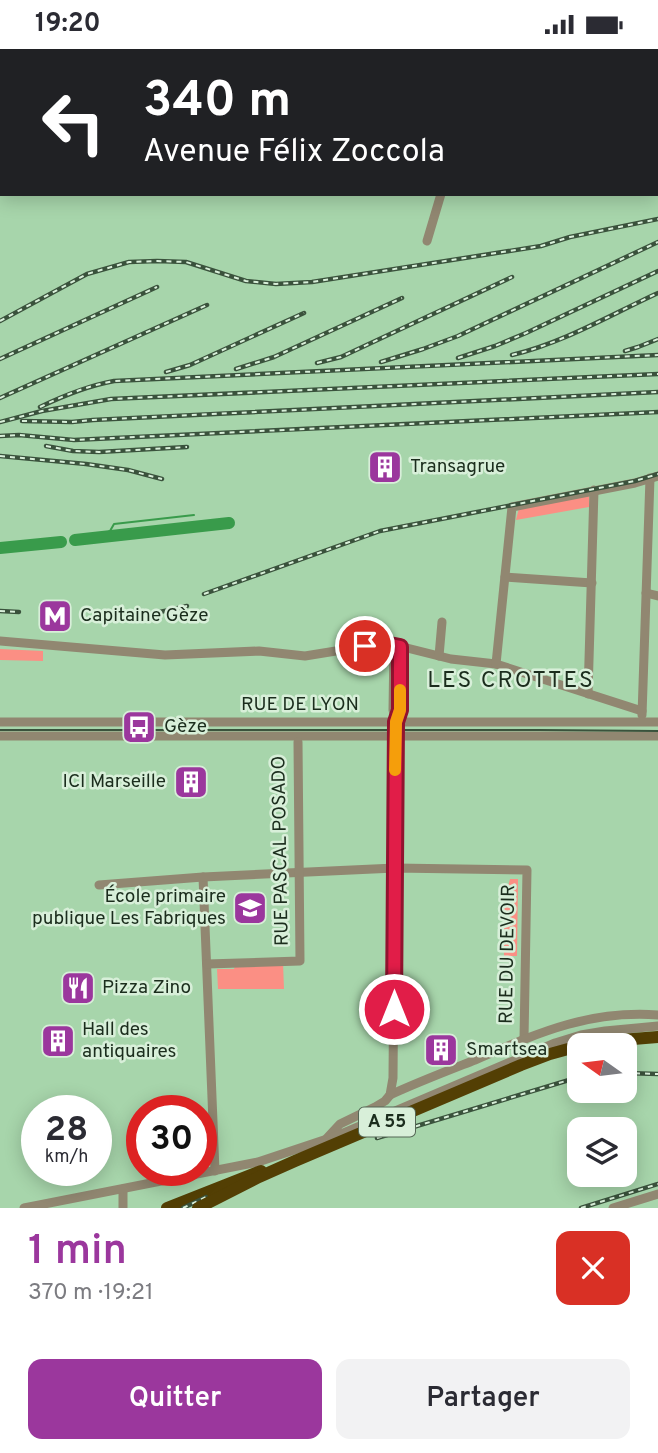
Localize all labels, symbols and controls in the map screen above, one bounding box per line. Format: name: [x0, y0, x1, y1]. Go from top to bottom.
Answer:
text: 19:20: [35, 8, 101, 41]
text: 340 m: [143, 72, 291, 134]
icon: left: [28, 77, 119, 168]
text: Avenue Félix Zoccola: [143, 133, 445, 173]
building icon: Transagrue: [366, 448, 404, 486]
place label: Transagrue: [410, 455, 505, 479]
metro station icon: Capitaine Gèze: [36, 597, 74, 635]
place label: Capitaine Gèze: [80, 604, 209, 628]
pin: [335, 616, 395, 676]
icon: arrive: [346, 627, 384, 665]
district label: LES CROTTES: [427, 667, 595, 696]
street label: RUE DE LYON: [241, 693, 359, 717]
bus stop icon: Gèze: [120, 708, 158, 746]
place label: Gèze: [164, 715, 207, 739]
street label: RUE PASCAL POSADO: [267, 756, 295, 946]
building icon: ICI Marseille: [172, 763, 210, 801]
place label: ICI Marseille: [63, 770, 166, 794]
place label: École primaire publique Les Fabriques: [32, 884, 226, 931]
street label: RUE DU DEVOIR: [495, 884, 521, 1024]
school or university icon: École primaire publique Les Fabriques: [231, 889, 269, 927]
restaurant icon: Pizza Zino: [59, 969, 97, 1007]
position arrow: [357, 972, 431, 1046]
place label: Pizza Zino: [102, 976, 191, 1000]
place label: Hall des antiquaires: [82, 1018, 177, 1064]
building icon: Hall des antiquaires: [39, 1022, 77, 1060]
building icon: Smartsea: [422, 1031, 460, 1069]
north arrow: [567, 1033, 637, 1103]
map controls: [567, 1033, 637, 1187]
place label: Smartsea: [466, 1038, 547, 1062]
speed limit sign: 30: [126, 1095, 217, 1186]
road number: A 55: [359, 1107, 415, 1137]
text: 28: [45, 1109, 88, 1153]
button: layers: [567, 1117, 637, 1187]
text: km/h: [45, 1146, 88, 1169]
text: 1 min: [28, 1226, 127, 1279]
button: close: [556, 1231, 630, 1305]
text: 370 m · 19:21: [28, 1279, 154, 1308]
button: Quitter: [28, 1359, 322, 1439]
button: Partager: [336, 1359, 630, 1439]

